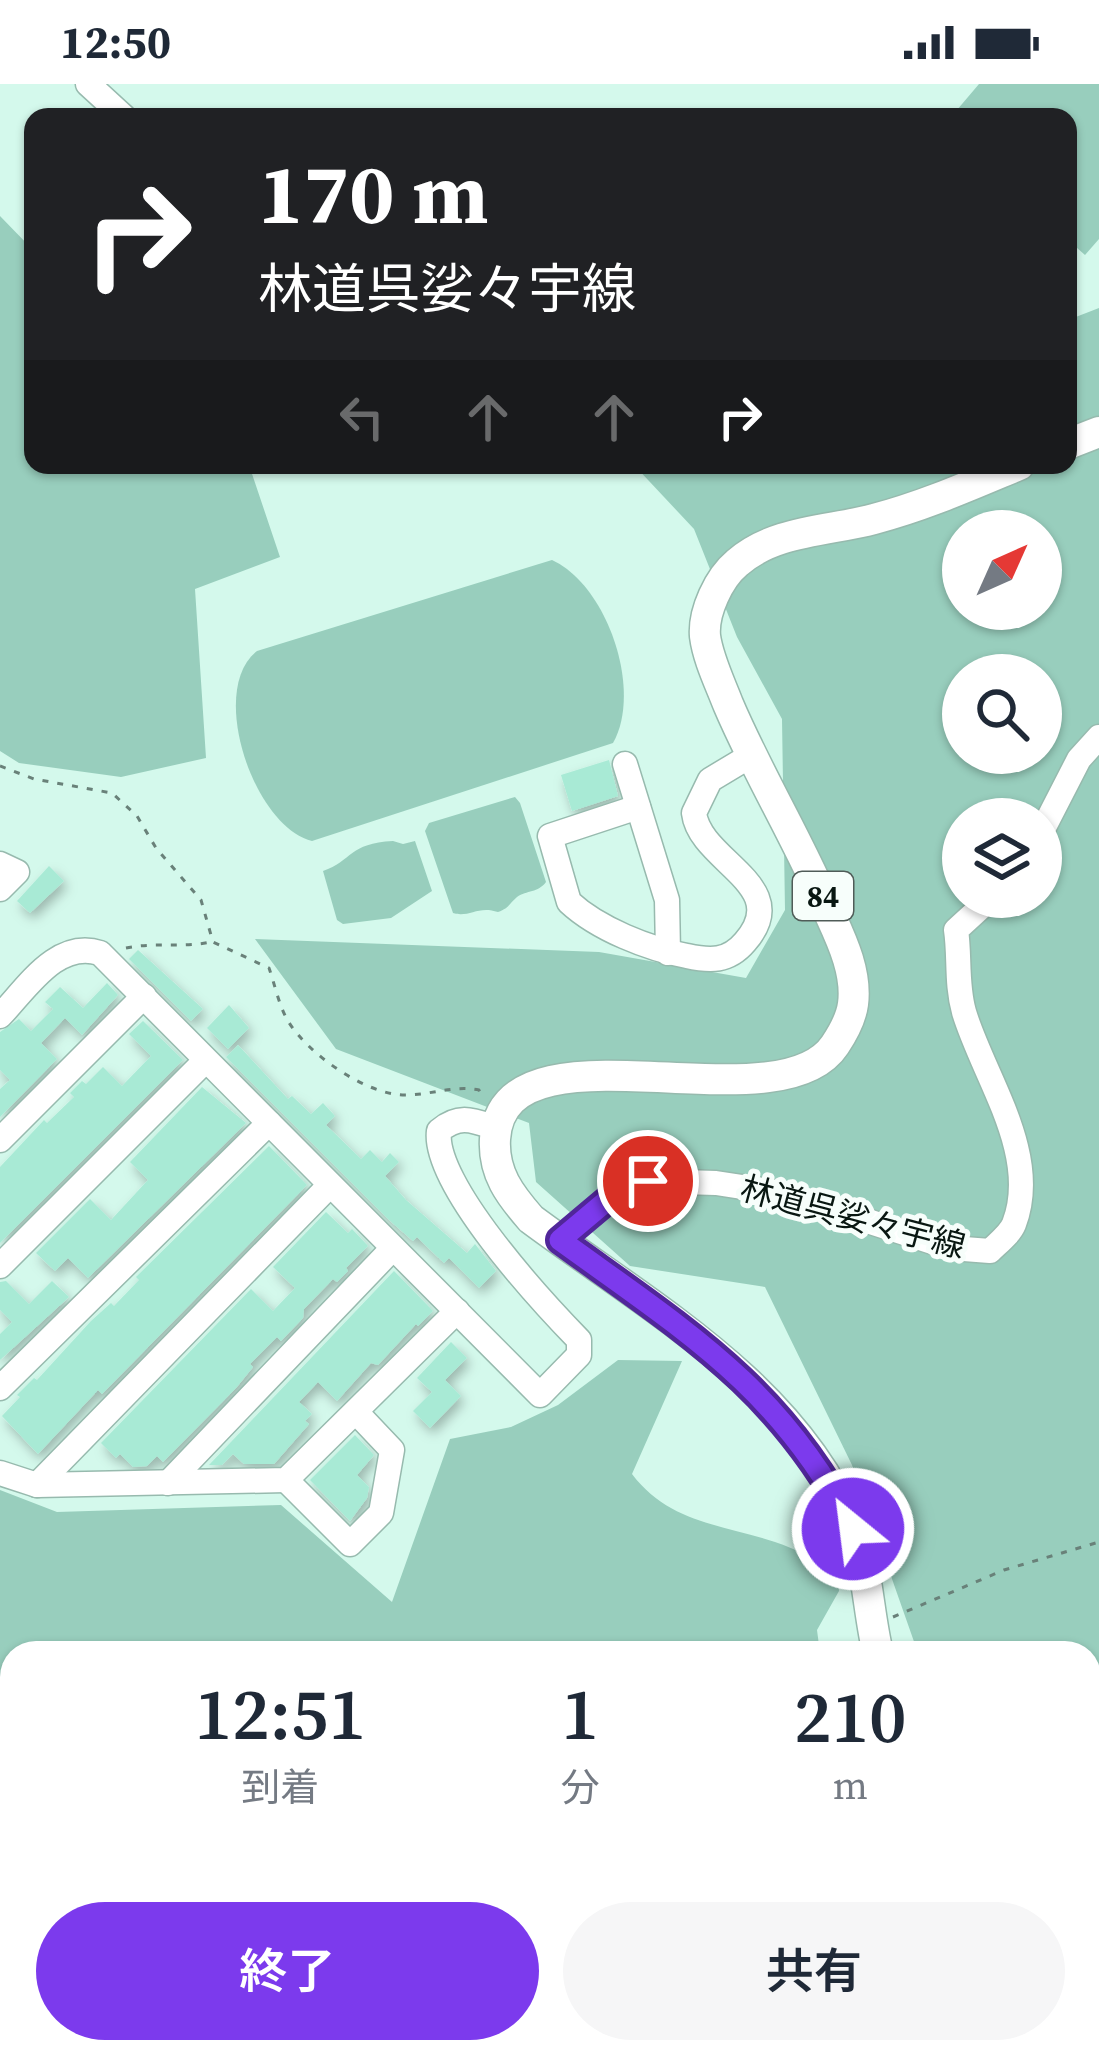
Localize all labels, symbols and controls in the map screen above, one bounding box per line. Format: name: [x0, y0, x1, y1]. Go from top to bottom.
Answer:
text: 12:50: [60, 11, 171, 73]
text: 170 m: [258, 136, 489, 251]
icon: right: [60, 156, 216, 312]
text: 林道呉娑々宇線: [258, 252, 636, 326]
icon: left: [329, 384, 395, 450]
icon: ahead: [455, 384, 521, 450]
icon: ahead: [581, 384, 647, 450]
icon: right: [707, 384, 773, 450]
north arrow: [942, 510, 1062, 630]
map controls: [942, 510, 1062, 918]
button: search: [942, 654, 1062, 774]
button: layers: [942, 798, 1062, 918]
road number: 84: [793, 872, 853, 920]
pin: [597, 1130, 699, 1232]
icon: arrive: [615, 1148, 681, 1214]
street label: 林道呉娑々宇線: [736, 1165, 970, 1269]
position arrow: [790, 1466, 916, 1592]
text: 12:51: [195, 1664, 366, 1763]
text: 1: [561, 1664, 599, 1763]
text: 210: [794, 1667, 906, 1766]
text: m: [833, 1759, 868, 1812]
text: 到着: [241, 1761, 319, 1814]
text: 分: [561, 1761, 600, 1814]
button: 終了: [36, 1902, 539, 2040]
button: 共有: [563, 1902, 1065, 2040]

